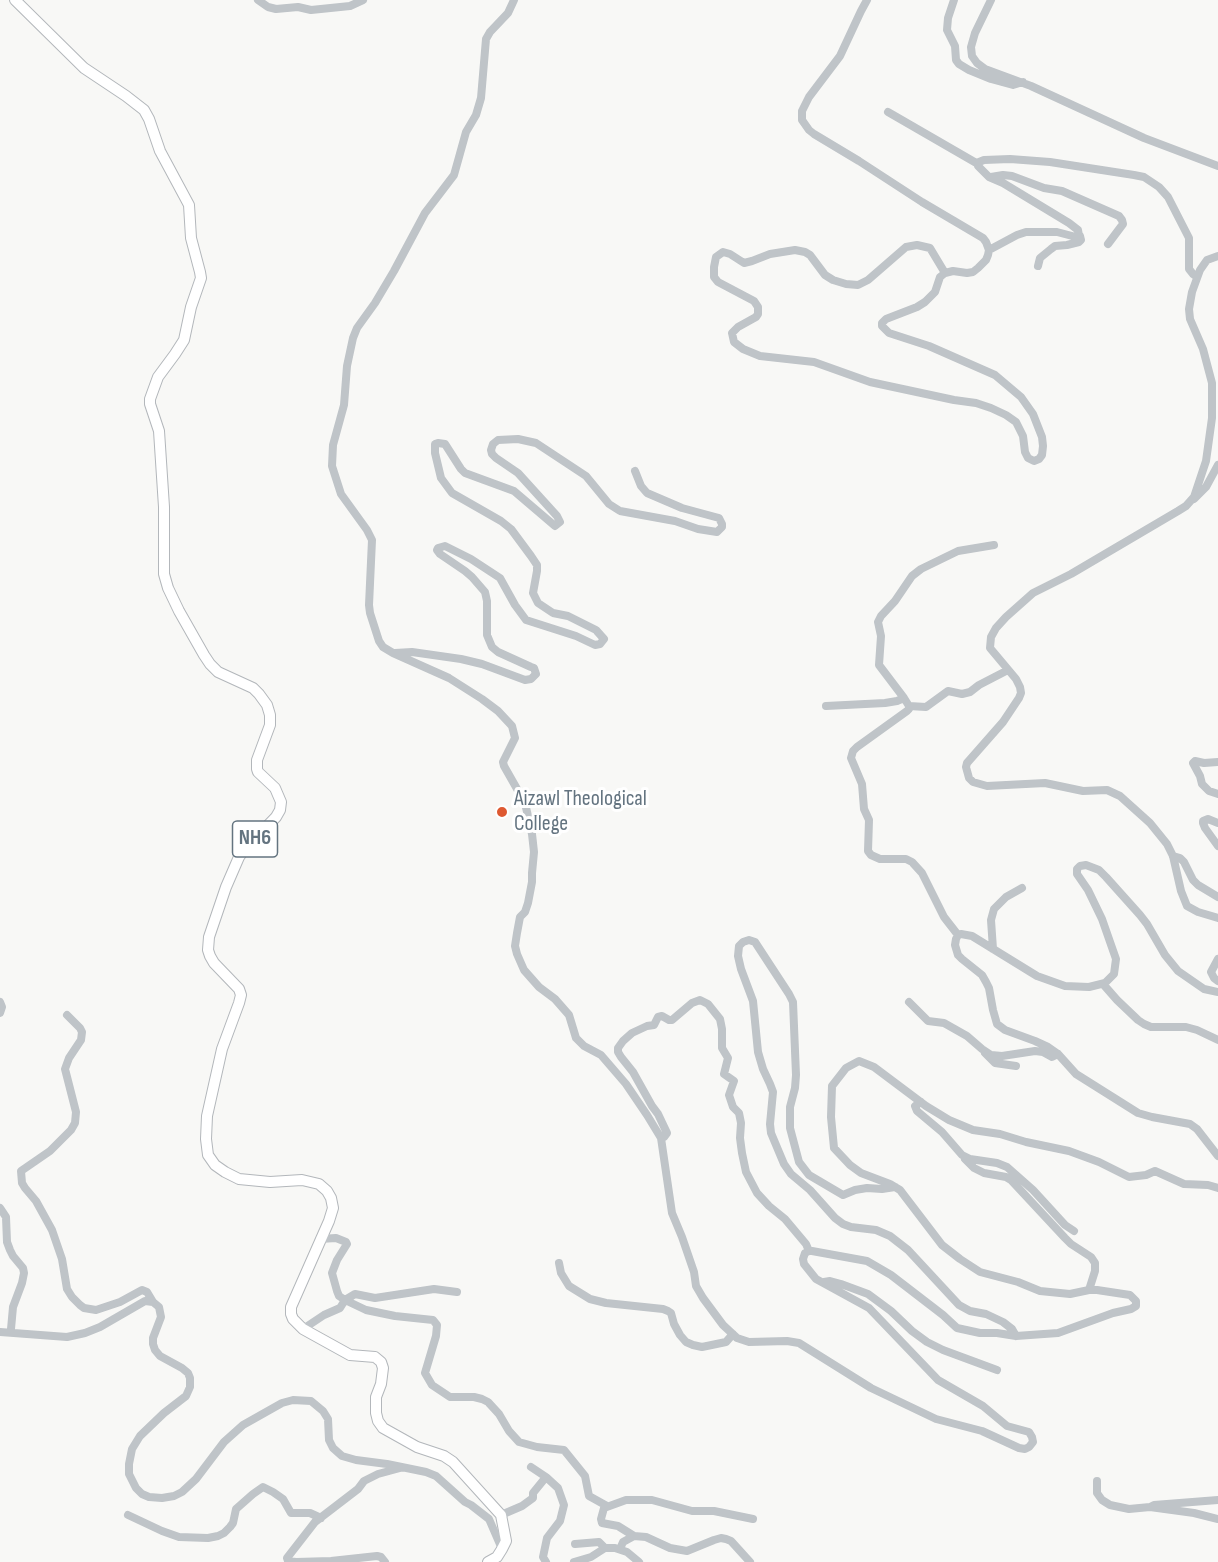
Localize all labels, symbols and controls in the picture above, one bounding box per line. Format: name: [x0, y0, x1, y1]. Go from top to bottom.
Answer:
place label: Aizawl Theological College: [514, 786, 647, 837]
marker: Aizawl Theological College: [495, 805, 509, 819]
road number: NH6: [232, 821, 278, 857]

